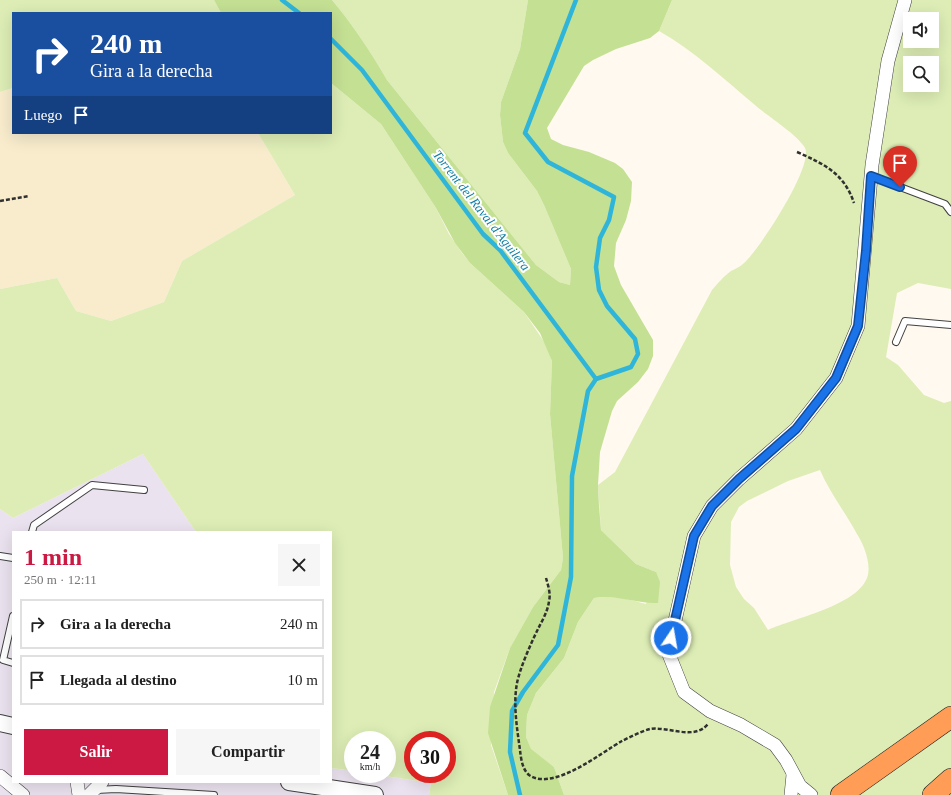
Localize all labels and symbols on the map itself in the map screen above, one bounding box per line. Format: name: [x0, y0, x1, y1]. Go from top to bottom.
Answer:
pin: [883, 146, 917, 187]
water label: Torrent del Raval d'Aguilera: [430, 147, 534, 274]
position arrow: [650, 617, 692, 659]
speed limit sign: 30: [404, 731, 456, 783]

